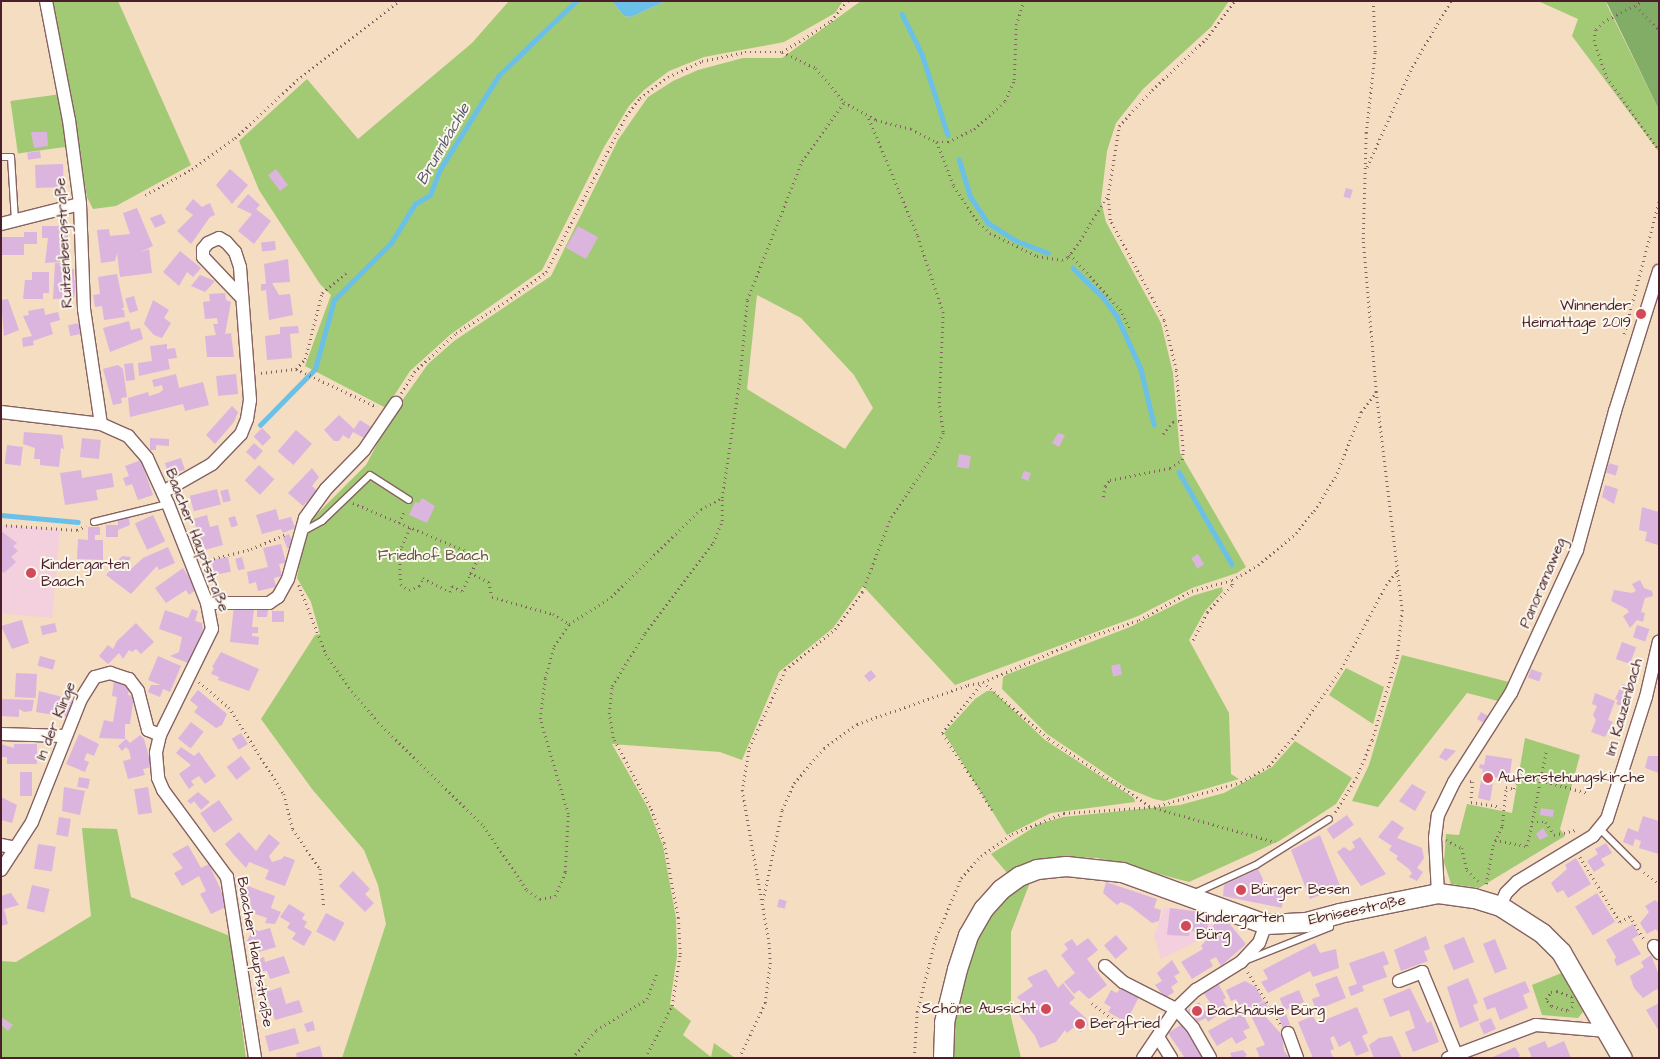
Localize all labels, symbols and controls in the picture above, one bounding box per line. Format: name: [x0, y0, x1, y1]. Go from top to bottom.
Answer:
water label: Brunnbächle: [412, 100, 474, 188]
street label: Ruitzenbergstraße: [52, 177, 76, 309]
place label: Winnender Heimattage 2019: [1522, 296, 1631, 331]
marker: Winnender Heimattage 2019: [1635, 308, 1647, 320]
street label: Baacher Hauptstraße: [161, 466, 233, 614]
street label: Panoramaweg: [1516, 535, 1570, 631]
park label: Friedhof Baach: [378, 547, 488, 565]
place label: Kindergarten Baach: [41, 555, 129, 590]
marker: Kindergarten Baach: [25, 567, 37, 579]
street label: Im Kauzenbach: [1602, 656, 1646, 758]
street label: In der Klinge: [32, 679, 80, 763]
place label: Auferstehungskirche: [1498, 769, 1645, 787]
marker: Auferstehungskirche: [1482, 772, 1494, 784]
street label: Baacher Hauptstraße: [233, 875, 277, 1029]
place label: Bürger Besen: [1251, 881, 1350, 899]
marker: Bürger Besen: [1235, 884, 1247, 896]
street label: Ebniseestraße: [1307, 891, 1407, 929]
place label: Kindergarten Bürg: [1196, 908, 1284, 943]
marker: Kindergarten Bürg: [1180, 920, 1192, 932]
place label: Schöne Aussicht: [922, 1000, 1036, 1018]
place label: Backhäusle Bürg: [1207, 1002, 1325, 1020]
marker: Schöne Aussicht: [1040, 1003, 1052, 1015]
marker: Backhäusle Bürg: [1191, 1005, 1203, 1017]
place label: Bergfried: [1090, 1015, 1160, 1033]
marker: Bergfried: [1074, 1018, 1086, 1030]

